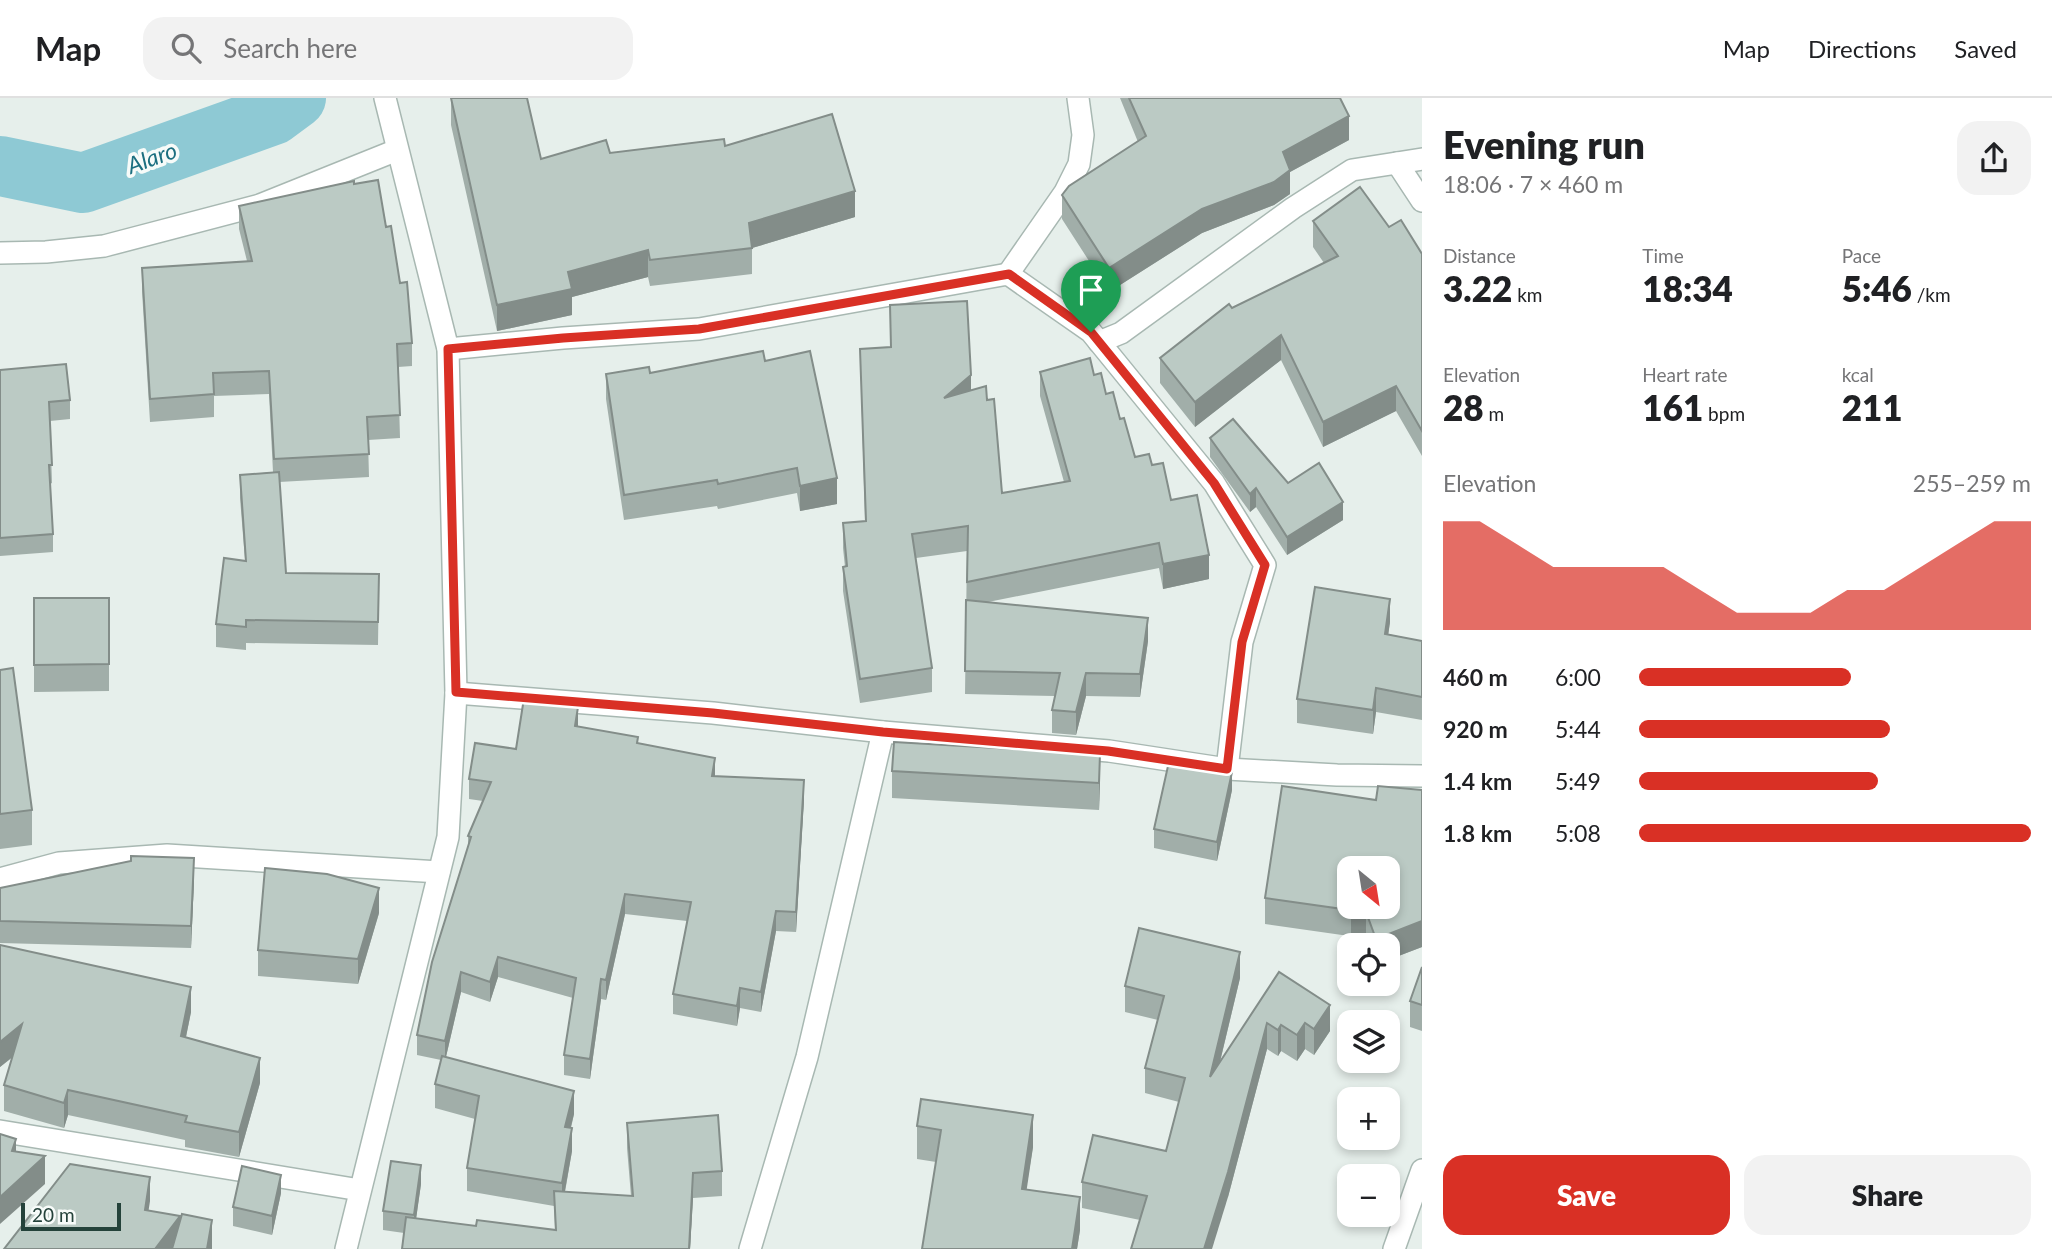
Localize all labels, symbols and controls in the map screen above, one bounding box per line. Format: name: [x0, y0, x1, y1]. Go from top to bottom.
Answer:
search box: [143, 17, 633, 80]
text: Map: [35, 28, 101, 68]
icon: search: [167, 29, 205, 67]
text: Search here: [223, 32, 357, 64]
text: Map: [1723, 34, 1770, 63]
text: Directions: [1808, 34, 1916, 63]
text: Saved: [1954, 34, 2017, 63]
text: Evening run: [1443, 121, 1645, 167]
button: share: [1957, 121, 2031, 195]
water label: Alaro: [122, 135, 180, 179]
text: 18:06 · 7 × 460 m: [1443, 170, 1623, 198]
text: Distance: [1443, 244, 1516, 267]
text: Time: [1642, 244, 1684, 267]
text: Pace: [1842, 244, 1881, 267]
pin: [1061, 260, 1121, 332]
text: 3.22: [1443, 267, 1512, 309]
text: 18:34: [1642, 267, 1733, 309]
text: 5:46: [1842, 267, 1912, 309]
icon: arrive: [1072, 271, 1110, 309]
text: km: [1512, 283, 1542, 306]
text: /km: [1912, 283, 1951, 306]
text: Elevation: [1443, 363, 1520, 386]
text: Heart rate: [1642, 363, 1728, 386]
text: kcal: [1842, 363, 1874, 386]
text: 28: [1443, 386, 1484, 428]
text: 161: [1642, 386, 1703, 428]
text: 211: [1842, 386, 1903, 428]
text: m: [1484, 402, 1504, 425]
text: bpm: [1703, 402, 1745, 425]
text: Elevation: [1443, 469, 1536, 497]
text: 255–259 m: [1913, 469, 2031, 497]
text: 460 m: [1443, 663, 1508, 691]
text: 6:00: [1555, 663, 1601, 691]
text: 920 m: [1443, 715, 1508, 743]
text: 5:44: [1555, 715, 1601, 743]
text: 1.4 km: [1443, 767, 1512, 795]
text: 5:49: [1555, 767, 1601, 795]
text: 1.8 km: [1443, 819, 1512, 847]
text: 5:08: [1555, 819, 1601, 847]
north arrow: [1337, 856, 1400, 919]
map controls: [1337, 856, 1400, 1227]
button: locate: [1337, 933, 1400, 996]
button: layers: [1337, 1010, 1400, 1073]
button: +: [1337, 1087, 1400, 1150]
button: Save: [1443, 1155, 1730, 1235]
button: Share: [1744, 1155, 2031, 1235]
button: −: [1337, 1164, 1400, 1227]
scale bar: [21, 1200, 121, 1232]
text: 20 m: [32, 1203, 75, 1226]

